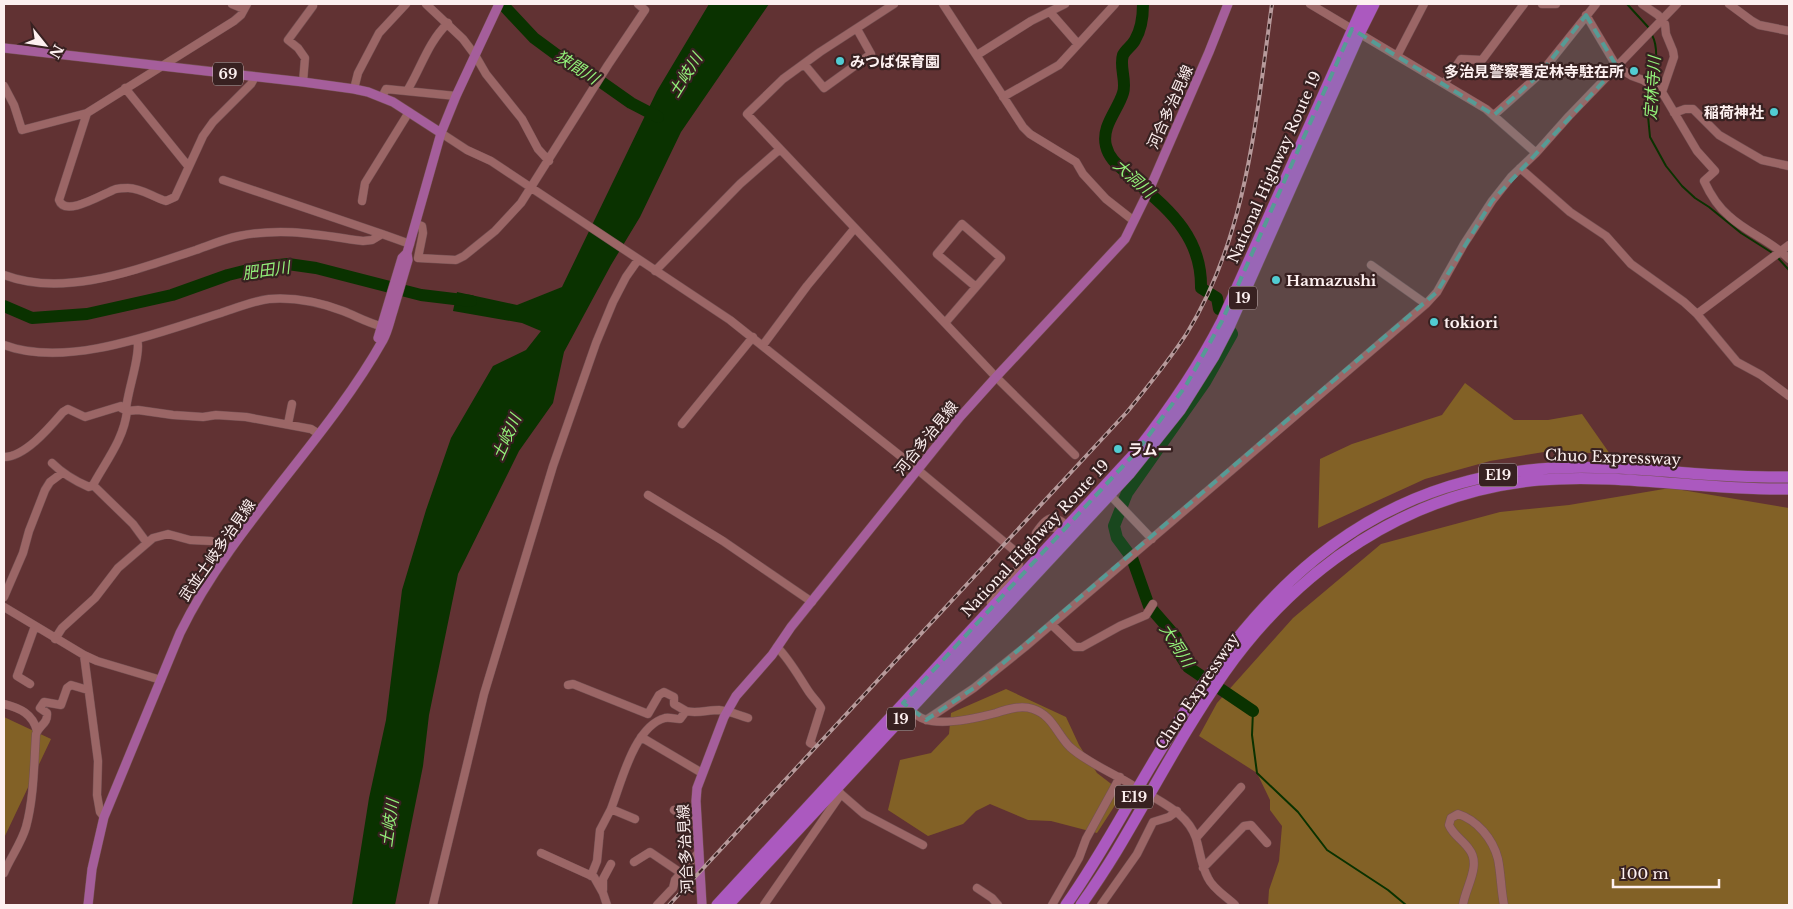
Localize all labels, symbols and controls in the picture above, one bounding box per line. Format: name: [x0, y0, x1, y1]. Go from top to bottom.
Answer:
north arrow: [20, 20, 70, 70]
text: N: [45, 41, 67, 62]
water label: 狭間川: [551, 46, 604, 89]
water label: 土岐川: [664, 48, 707, 101]
place label: みつば保育園: [850, 52, 940, 71]
water label: 定林寺川: [1640, 53, 1664, 121]
marker: みつば保育園: [834, 55, 846, 67]
road number: 69: [213, 62, 243, 86]
street label: 河合多治見線: [1143, 62, 1197, 152]
place label: 多治見警察署定林寺駐在所: [1444, 62, 1624, 81]
marker: 多治見警察署定林寺駐在所: [1628, 65, 1640, 77]
street label: National Highway Route 19: [1223, 68, 1325, 266]
place label: 稲荷神社: [1704, 103, 1764, 122]
marker: 稲荷神社: [1768, 106, 1780, 118]
water label: 大洞川: [1109, 155, 1160, 203]
water label: 肥田川: [241, 256, 293, 283]
place label: Hamazushi: [1286, 271, 1377, 290]
marker: Hamazushi: [1270, 274, 1282, 286]
road number: 19: [1229, 286, 1257, 310]
place label: tokiori: [1444, 313, 1498, 332]
marker: tokiori: [1428, 316, 1440, 328]
street label: 河合多治見線: [890, 397, 962, 479]
water label: 土岐川: [487, 409, 526, 463]
place label: ラムー: [1128, 440, 1173, 459]
marker: ラムー: [1112, 443, 1124, 455]
street label: Chuo Expressway: [1545, 445, 1682, 469]
street label: National Highway Route 19: [957, 455, 1113, 621]
road number: E19: [1479, 464, 1517, 486]
street label: 武並土岐多治見線: [175, 495, 259, 605]
water label: 大洞川: [1156, 619, 1200, 672]
street label: Chuo Expressway: [1151, 629, 1243, 753]
road number: 19: [887, 708, 915, 731]
road number: E19: [1115, 786, 1153, 809]
water label: 土岐川: [376, 796, 403, 848]
street label: 河合多治見線: [673, 804, 697, 894]
scale bar: [1613, 856, 1719, 888]
text: 100 m: [1620, 864, 1669, 883]

